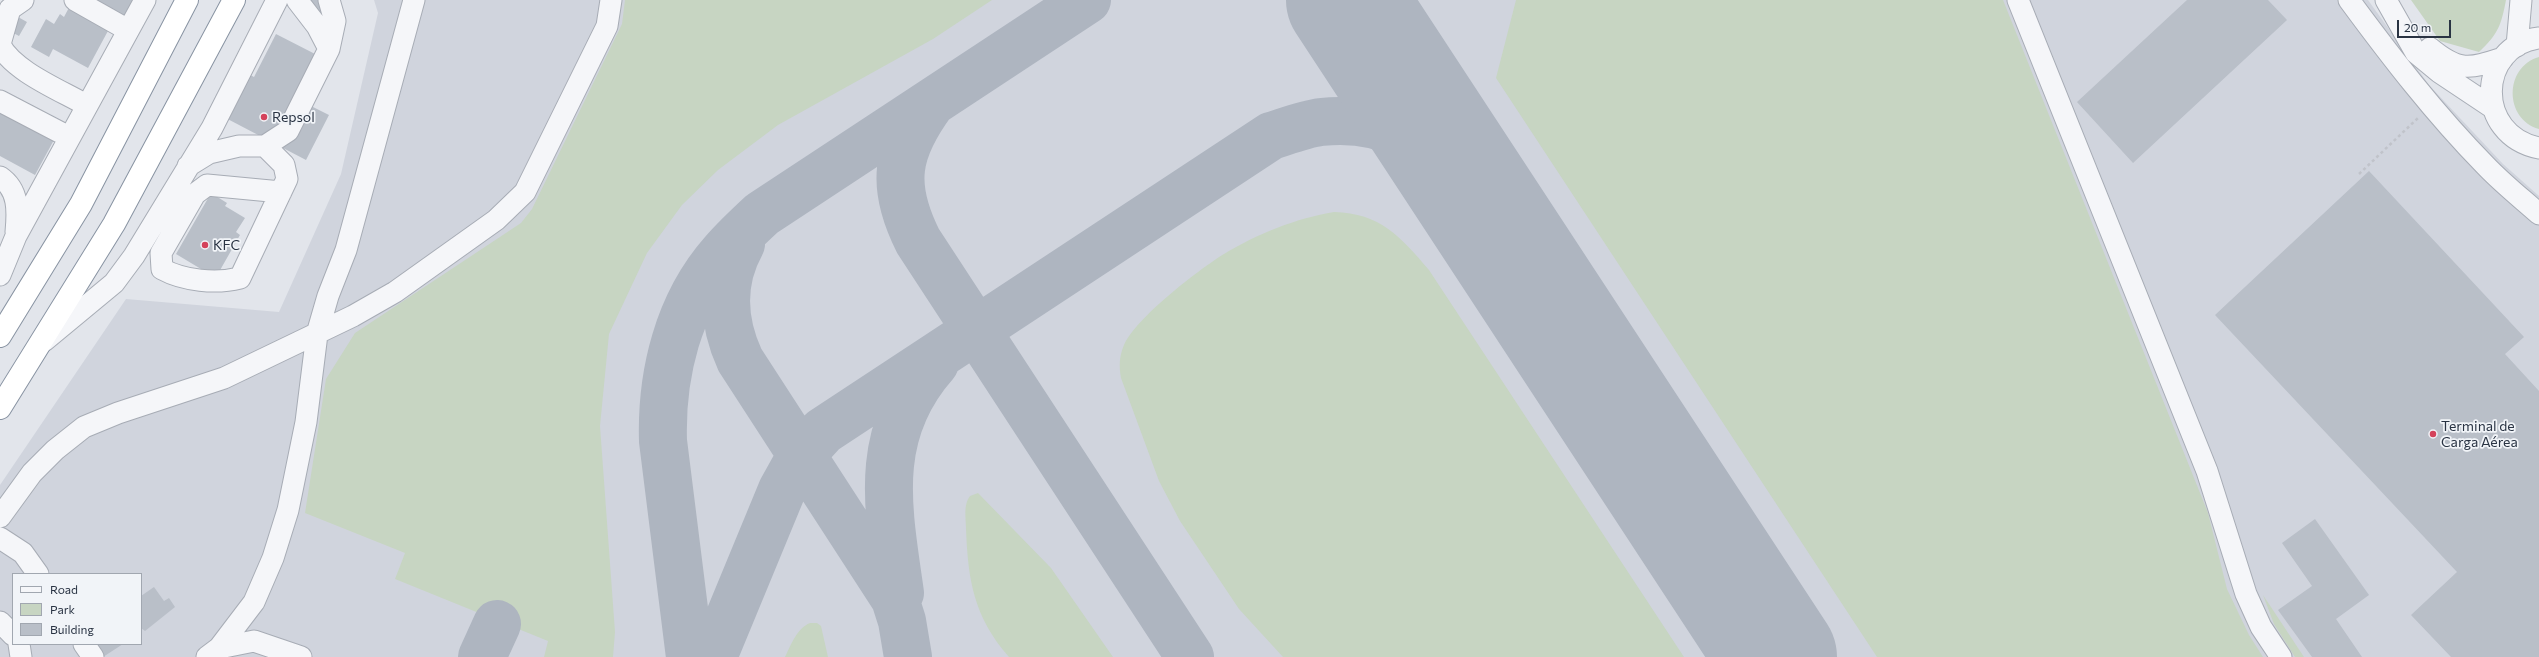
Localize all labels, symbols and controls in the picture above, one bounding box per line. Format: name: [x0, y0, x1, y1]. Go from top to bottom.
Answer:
scale bar: [2399, 12, 2453, 38]
text: 20 m: [2404, 20, 2431, 34]
place label: Repsol: [272, 109, 315, 125]
marker: Repsol: [259, 112, 269, 122]
place label: KFC: [213, 237, 240, 253]
marker: KFC: [200, 240, 210, 250]
place label: Terminal de Carga Aérea: [2441, 418, 2518, 450]
marker: Terminal de Carga Aérea: [2428, 429, 2438, 439]
legend: [12, 573, 142, 645]
text: Road: [50, 582, 78, 596]
text: Park: [50, 602, 75, 616]
text: Building: [50, 622, 94, 636]

